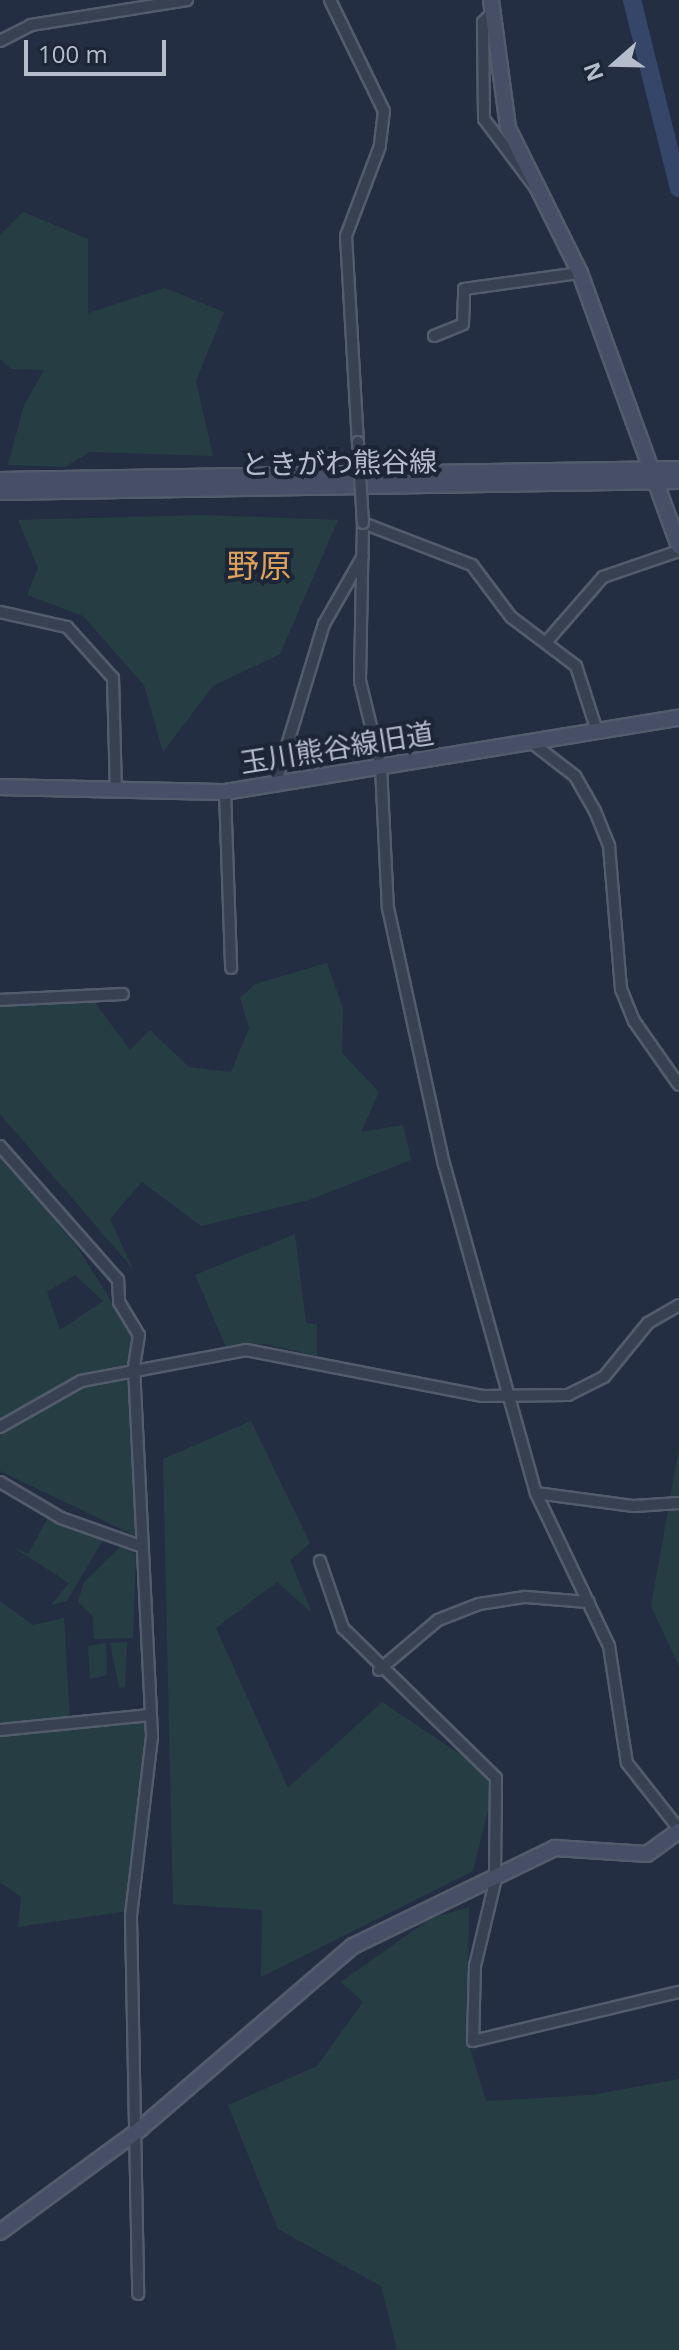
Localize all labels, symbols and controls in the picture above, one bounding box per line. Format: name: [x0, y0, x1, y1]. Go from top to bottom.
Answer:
scale bar: [28, 24, 170, 74]
north arrow: [575, 24, 655, 104]
text: 100 m: [38, 37, 108, 70]
text: N: [575, 59, 610, 86]
street label: ときがわ熊谷線: [241, 443, 437, 481]
district label: 野原: [227, 546, 291, 584]
street label: 玉川熊谷線旧道: [238, 715, 436, 779]

